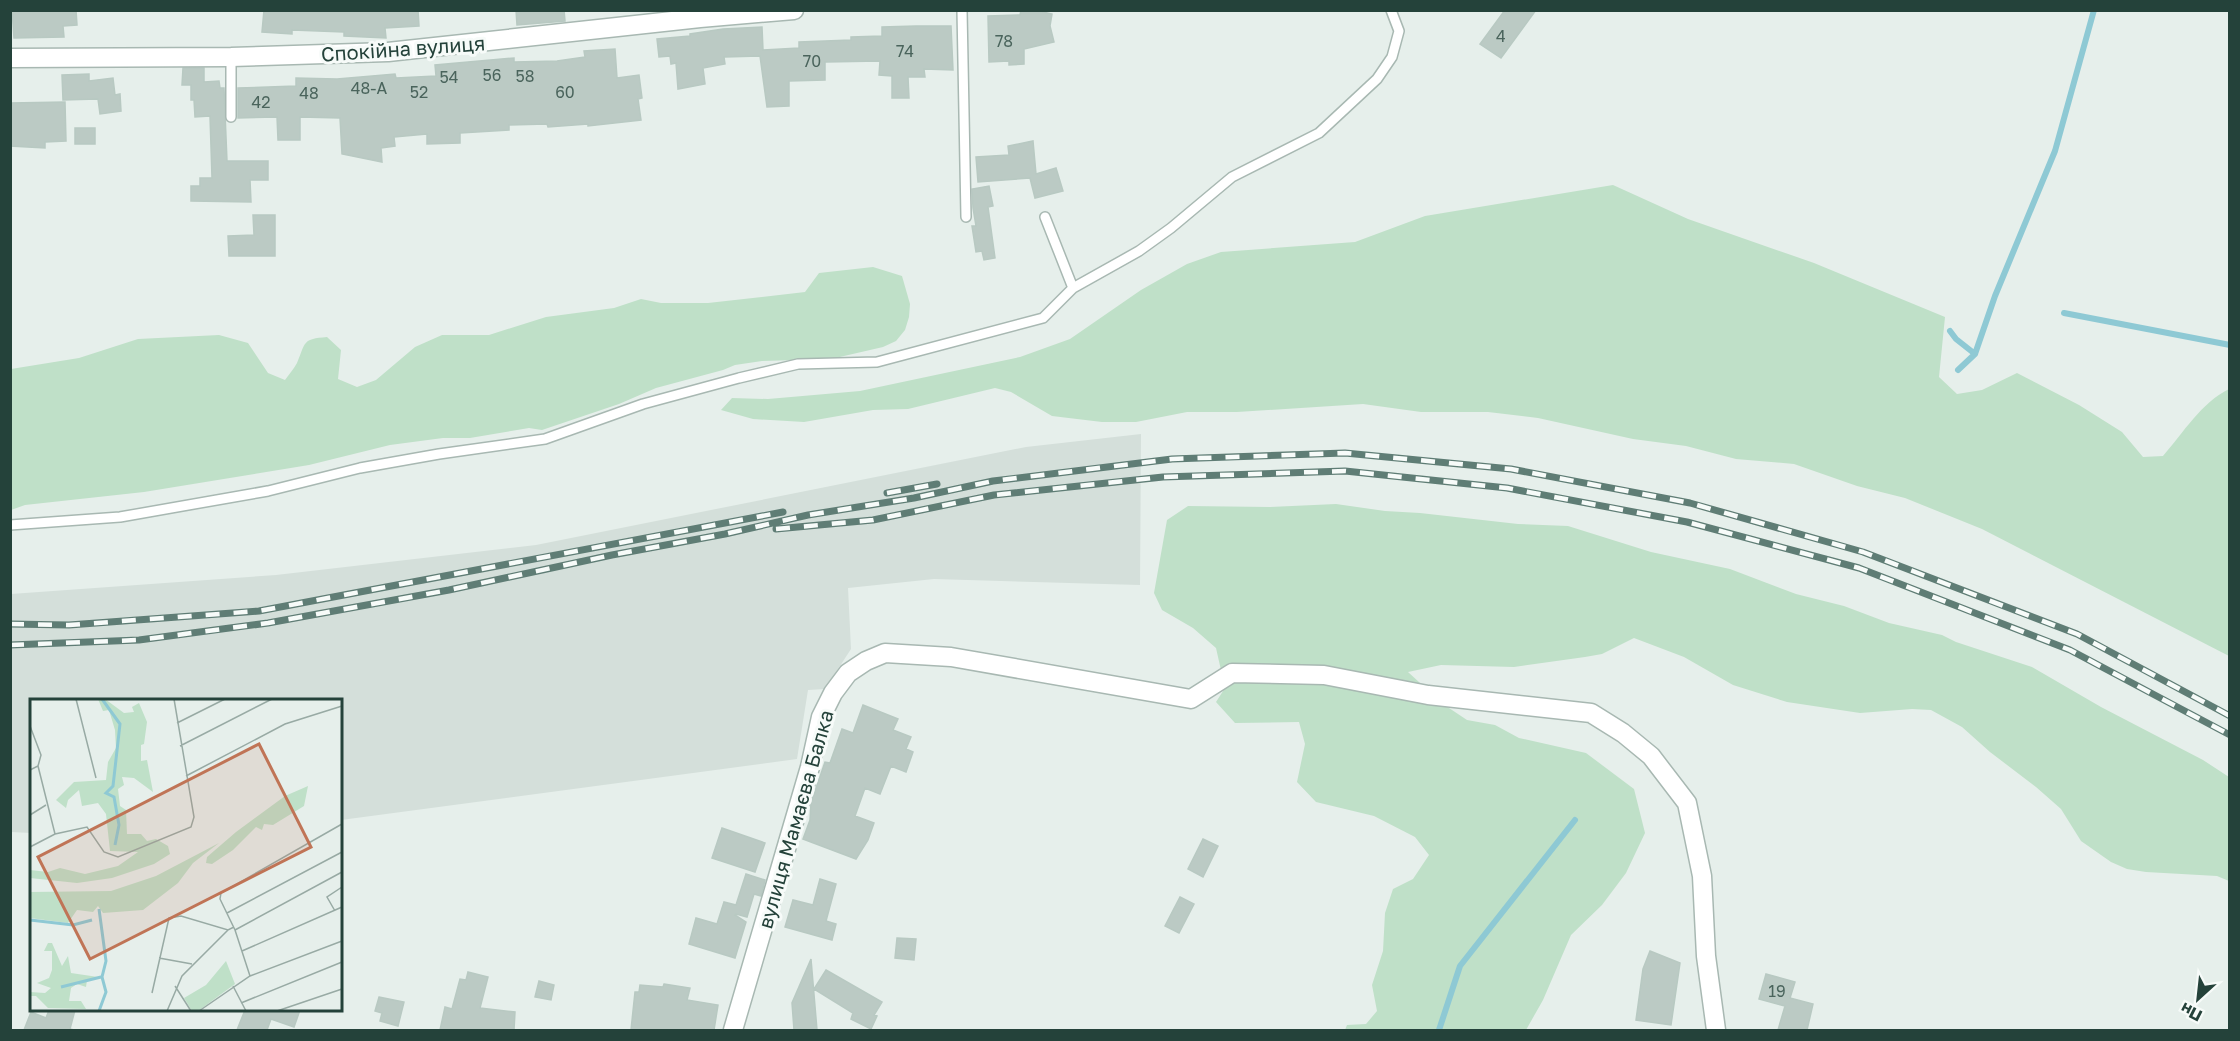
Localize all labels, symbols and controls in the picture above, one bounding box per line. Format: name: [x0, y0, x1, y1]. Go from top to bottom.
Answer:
house number: 4: [1496, 26, 1506, 46]
street label: Спокійна вулиця: [320, 30, 486, 66]
house number: 78: [995, 31, 1013, 51]
house number: 74: [896, 41, 914, 61]
house number: 70: [803, 51, 821, 71]
house number: 56: [483, 65, 501, 85]
house number: 58: [515, 66, 535, 86]
house number: 54: [439, 67, 459, 87]
house number: 48-А: [351, 78, 387, 98]
house number: 52: [410, 82, 428, 102]
house number: 60: [555, 82, 575, 102]
house number: 48: [299, 83, 319, 103]
house number: 42: [251, 92, 271, 112]
inset map: [30, 699, 342, 1011]
street label: вулиця Мамаєва Балка: [752, 707, 838, 931]
north arrow: [2168, 969, 2228, 1029]
house number: 19: [1768, 981, 1786, 1001]
text: Пн: [2177, 999, 2205, 1026]

